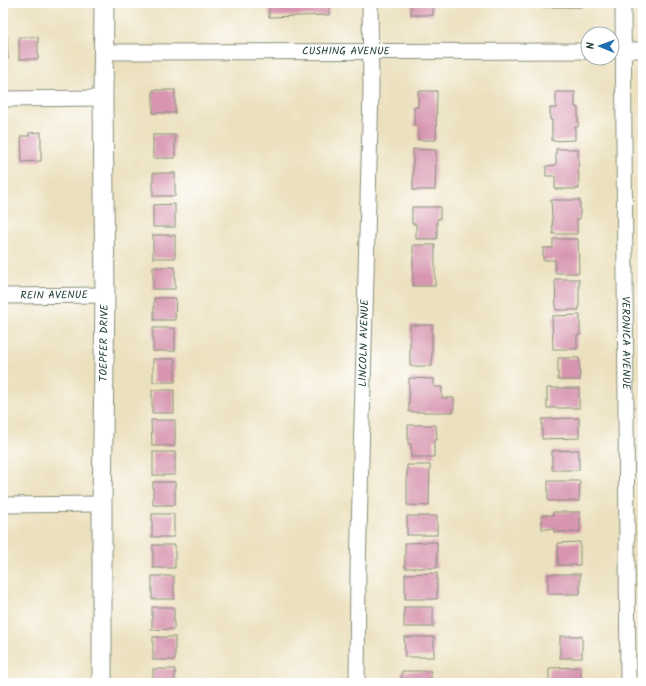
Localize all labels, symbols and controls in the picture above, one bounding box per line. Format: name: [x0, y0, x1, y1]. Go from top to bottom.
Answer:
north arrow: [580, 26, 620, 66]
street label: CUSHING AVENUE: [302, 42, 391, 61]
text: N: [582, 42, 600, 49]
street label: REIN AVENUE: [20, 286, 88, 305]
street label: VERONICA AVENUE: [616, 296, 635, 390]
street label: LINCOLN AVENUE: [354, 299, 374, 387]
street label: TOEPFER DRIVE: [95, 304, 114, 382]

